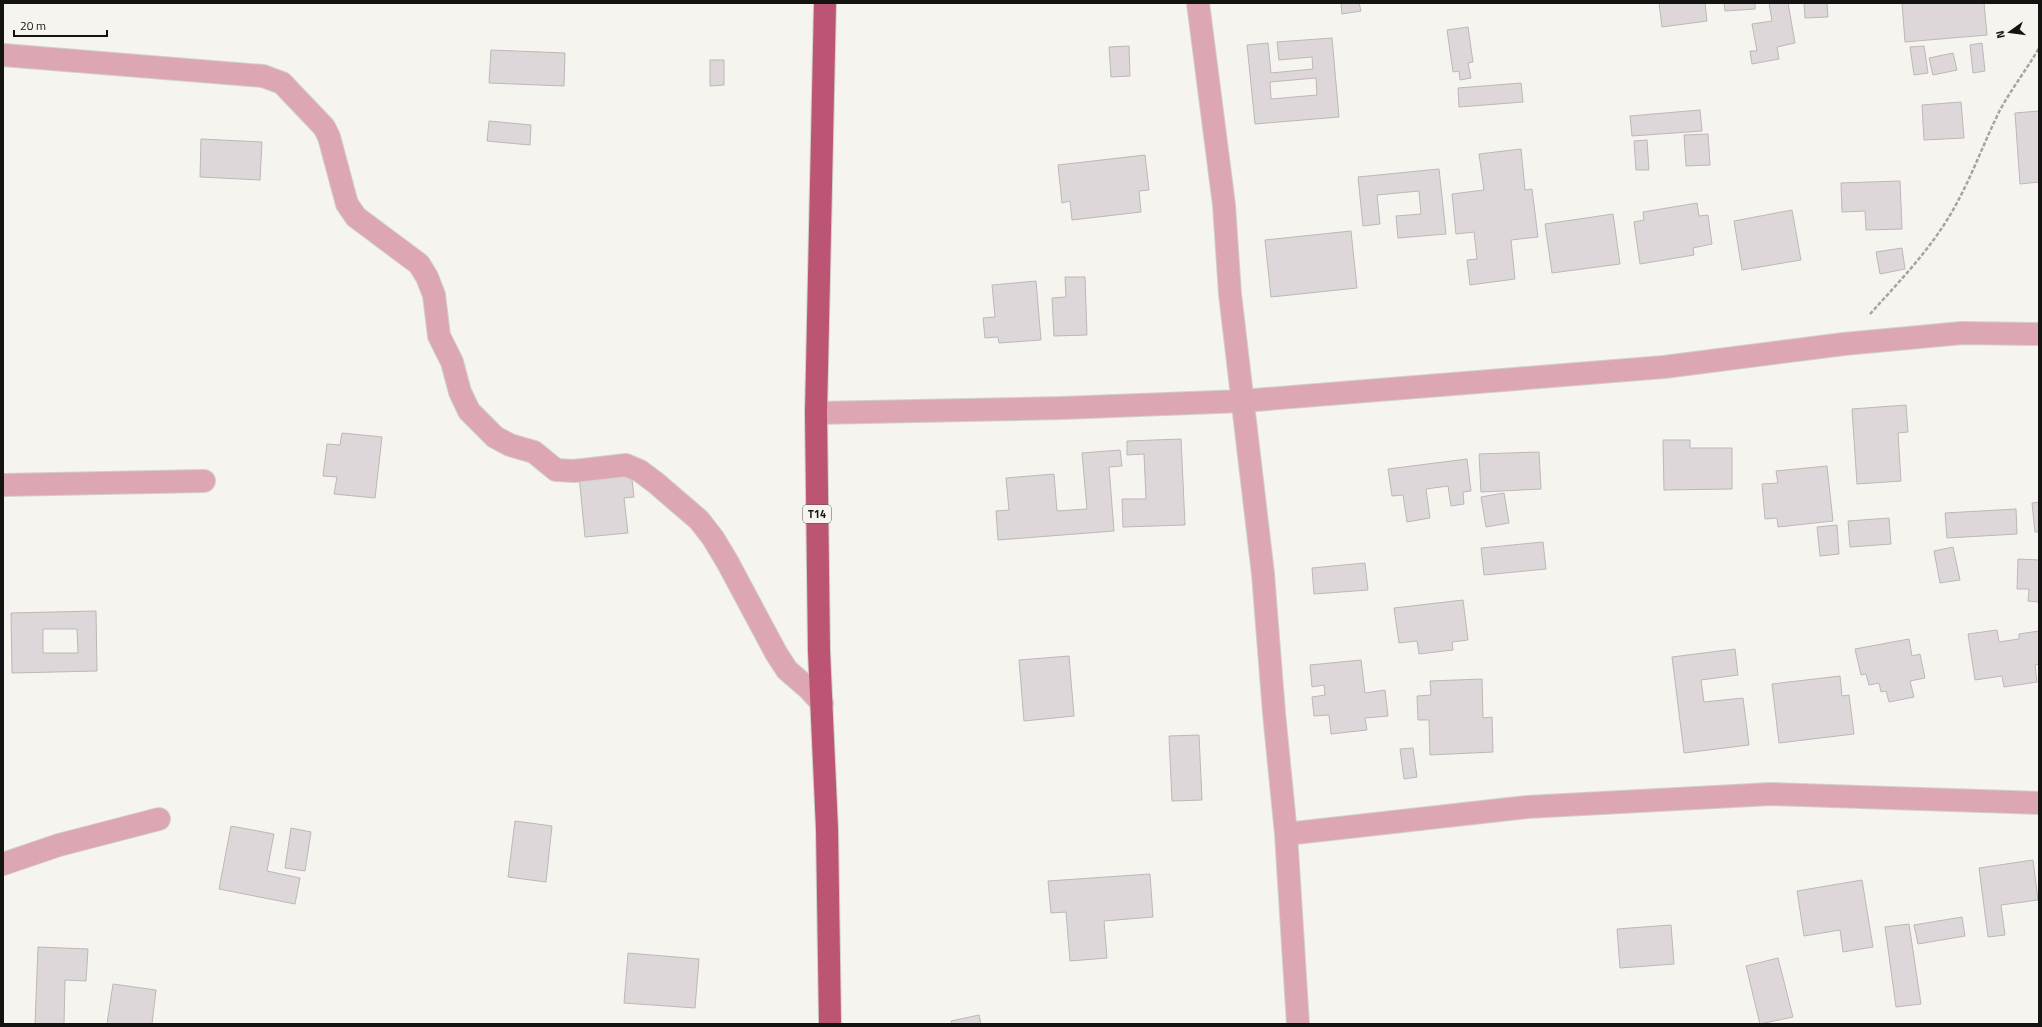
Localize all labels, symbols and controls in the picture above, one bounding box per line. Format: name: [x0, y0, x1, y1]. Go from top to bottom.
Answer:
scale bar: [14, 12, 107, 38]
north arrow: [1990, 12, 2030, 52]
text: 20 m: [20, 16, 46, 35]
text: N: [1992, 29, 2009, 40]
road number: T14: [803, 505, 831, 523]

